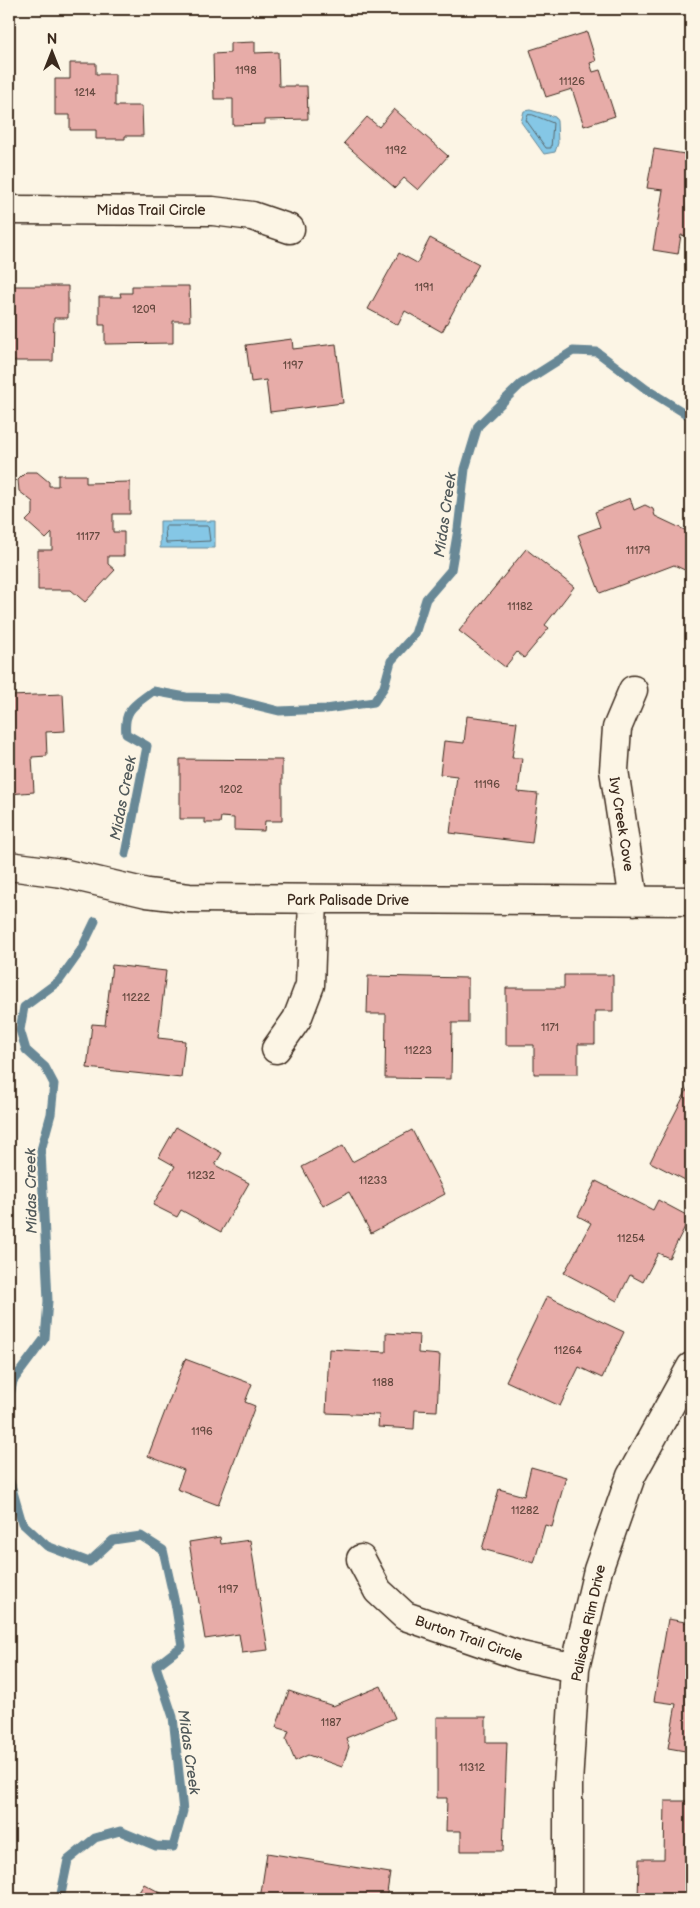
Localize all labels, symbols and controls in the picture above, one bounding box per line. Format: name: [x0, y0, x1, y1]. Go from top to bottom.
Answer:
north arrow: [28, 28, 78, 78]
text: N: [47, 31, 57, 48]
house number: 1198: [235, 64, 257, 77]
house number: 11126: [559, 75, 585, 88]
house number: 1214: [74, 86, 96, 99]
house number: 1192: [385, 144, 407, 157]
street label: Midas Trail Circle: [97, 202, 205, 219]
house number: 1191: [414, 281, 434, 294]
house number: 1209: [132, 303, 156, 316]
house number: 1197: [283, 359, 304, 372]
water label: Midas Creek: [430, 471, 461, 559]
house number: 11177: [76, 530, 100, 543]
house number: 11179: [626, 544, 650, 557]
house number: 11182: [507, 600, 533, 613]
water label: Midas Creek: [106, 754, 141, 842]
street label: Ivy Creek Cove: [606, 776, 637, 872]
house number: 11196: [474, 778, 500, 791]
house number: 1202: [219, 783, 243, 796]
street label: Park Palisade Drive: [287, 892, 409, 909]
house number: 11222: [122, 991, 151, 1004]
house number: 1171: [541, 1021, 559, 1034]
house number: 11223: [404, 1044, 432, 1057]
water label: Midas Creek: [21, 1147, 42, 1234]
house number: 11232: [187, 1169, 216, 1182]
house number: 11233: [359, 1174, 387, 1187]
house number: 11254: [617, 1232, 645, 1245]
house number: 11264: [554, 1344, 583, 1357]
house number: 1188: [372, 1376, 394, 1389]
house number: 1196: [191, 1425, 213, 1438]
house number: 11282: [511, 1504, 539, 1517]
street label: Palisade Rim Drive: [568, 1563, 609, 1683]
house number: 1197: [218, 1583, 239, 1596]
street label: Burton Trail Circle: [413, 1612, 525, 1665]
water label: Midas Creek: [173, 1708, 204, 1796]
house number: 1187: [321, 1716, 342, 1729]
house number: 11312: [459, 1761, 486, 1774]

